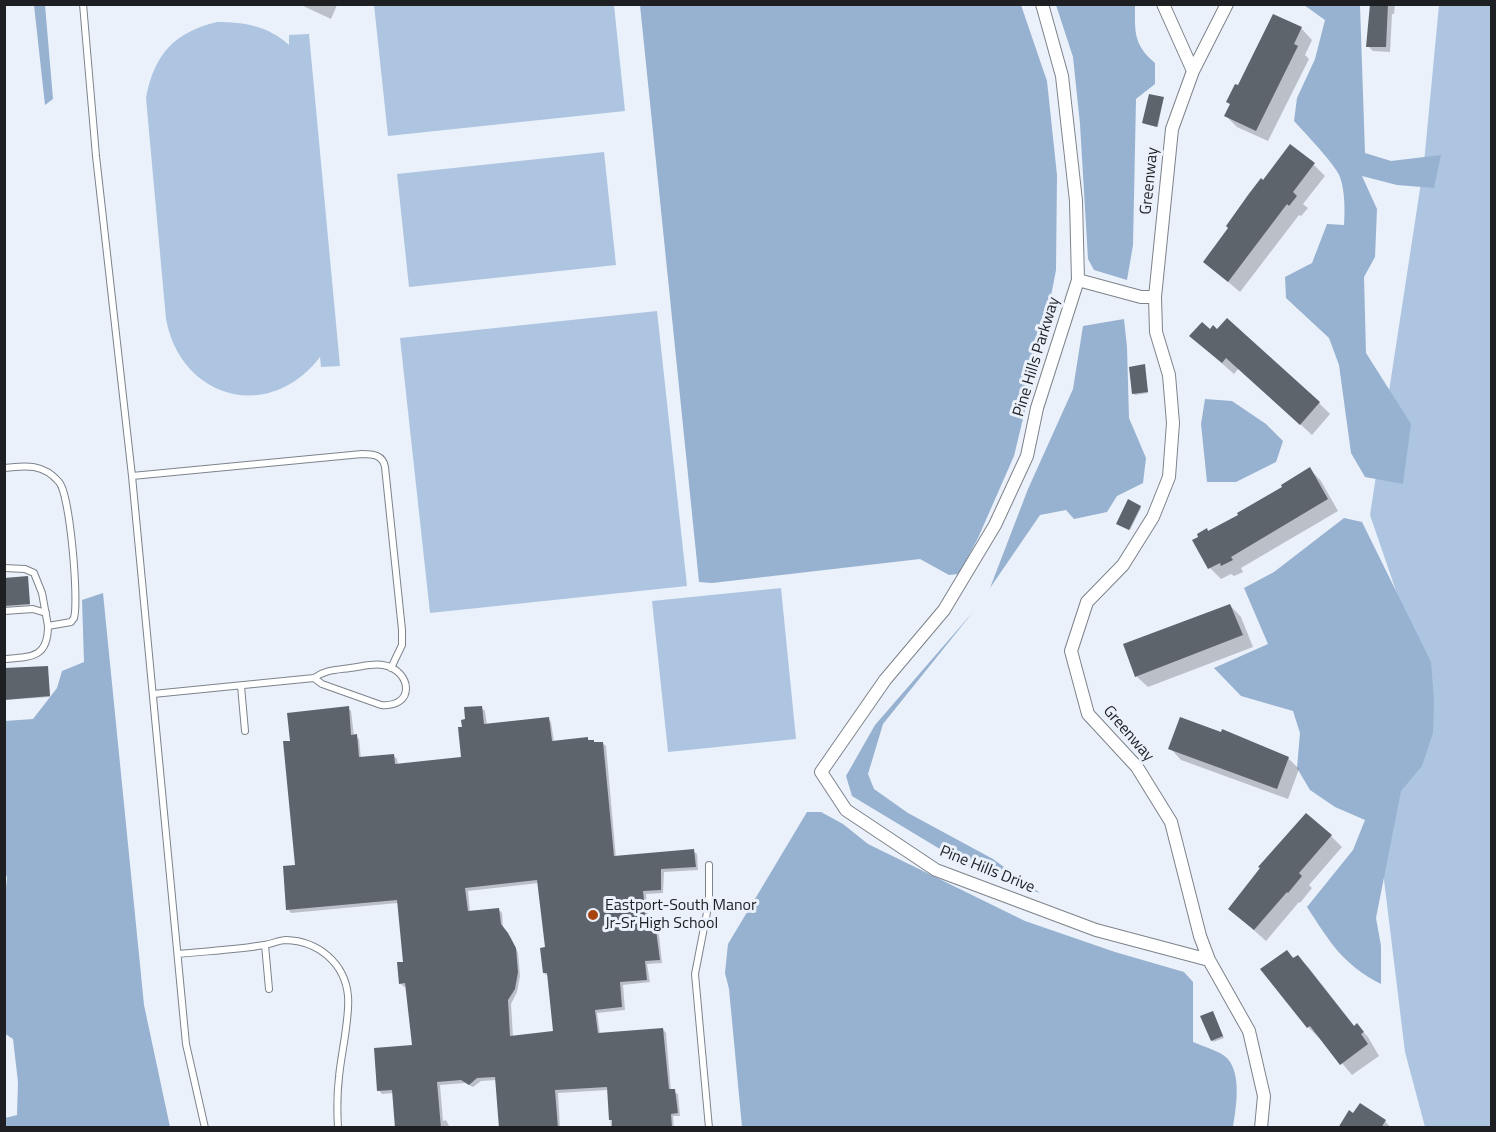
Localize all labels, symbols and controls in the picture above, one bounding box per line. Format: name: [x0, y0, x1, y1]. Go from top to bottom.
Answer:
street label: Greenway: [1137, 146, 1163, 216]
street label: Pine Hills Parkway: [1010, 295, 1064, 419]
street label: Greenway: [1099, 702, 1157, 766]
street label: Pine Hills Drive: [937, 842, 1037, 898]
place label: Eastport-South Manor Jr-Sr High School: [605, 896, 757, 934]
marker: Eastport-South Manor Jr-Sr High School: [586, 908, 600, 922]

